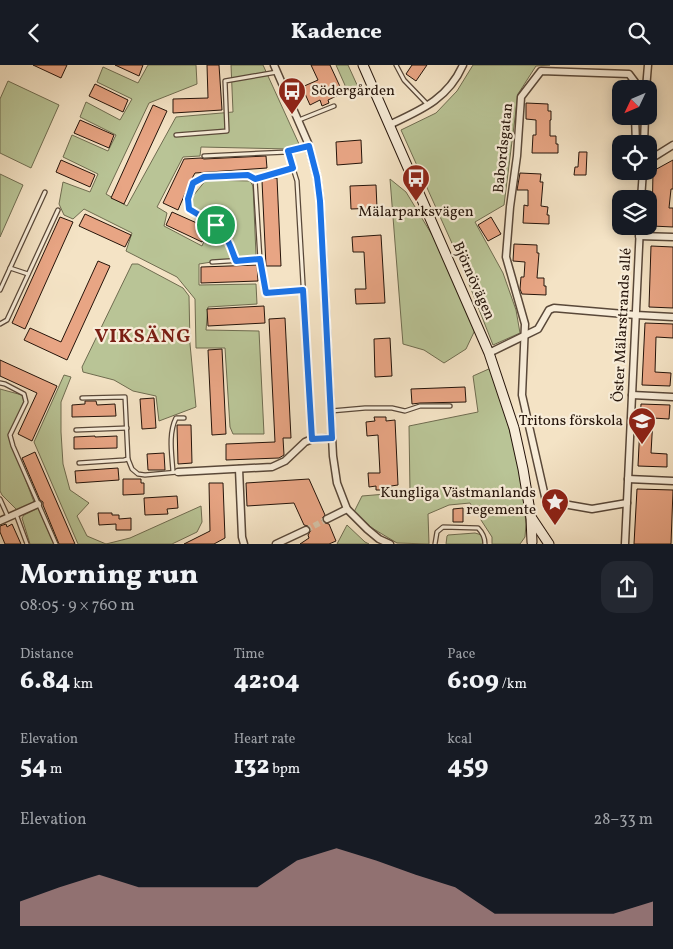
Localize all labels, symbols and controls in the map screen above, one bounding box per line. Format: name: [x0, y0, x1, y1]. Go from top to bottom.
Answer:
text: Kadence: [291, 17, 382, 48]
icon: back: [20, 19, 48, 47]
icon: search: [625, 19, 653, 47]
bus stop icon: Södergården: [277, 76, 307, 115]
north arrow: [612, 80, 658, 125]
map controls: [612, 80, 657, 235]
place label: Södergården: [311, 81, 395, 102]
street label: Babordsgatan: [489, 102, 519, 194]
button: locate: [612, 135, 657, 180]
bus stop icon: Mälarparksvägen: [401, 163, 431, 202]
button: layers: [612, 190, 657, 235]
place label: Mälarparksvägen: [358, 202, 474, 223]
pin: [195, 204, 237, 246]
icon: arrive: [202, 211, 230, 239]
street label: Björnövägen: [446, 238, 500, 324]
street label: Öster Mälarstrands allé: [608, 247, 638, 403]
district label: VIKSÄNG: [94, 323, 192, 351]
school or university icon: Tritons förskola: [627, 406, 657, 445]
place label: Tritons förskola: [519, 411, 623, 432]
place label: Kungliga Västmanlands regemente: [380, 483, 536, 521]
place icon: Kungliga Västmanlands regemente: [540, 487, 570, 526]
text: Morning run: [20, 556, 198, 595]
button: share: [601, 561, 653, 613]
text: 08:05 · 9 × 760 m: [20, 595, 135, 617]
text: Distance: [20, 645, 74, 664]
text: Time: [234, 645, 264, 664]
text: Pace: [447, 645, 475, 664]
text: 6.84: [20, 664, 70, 699]
text: 42:04: [234, 664, 300, 699]
text: 6:09: [447, 664, 499, 699]
text: km: [70, 675, 93, 694]
text: /km: [499, 675, 527, 694]
text: Elevation: [20, 730, 78, 749]
text: Heart rate: [234, 730, 295, 749]
text: kcal: [447, 730, 472, 749]
text: 54: [20, 749, 47, 784]
text: 132: [234, 749, 269, 784]
text: 459: [447, 749, 488, 784]
text: m: [47, 760, 62, 779]
text: bpm: [269, 760, 300, 779]
text: Elevation: [20, 809, 87, 831]
text: 28–33 m: [594, 809, 653, 831]

